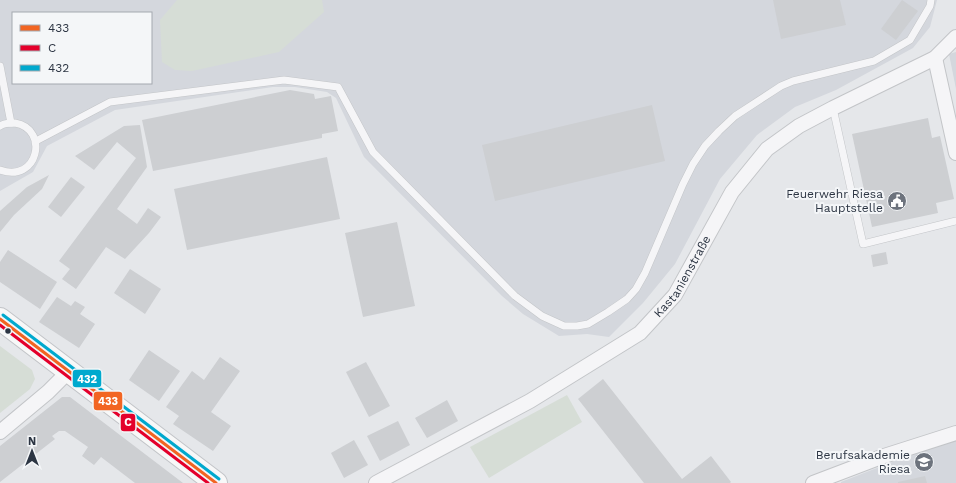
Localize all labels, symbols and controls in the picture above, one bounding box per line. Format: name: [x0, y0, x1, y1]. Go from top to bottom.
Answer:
legend: [12, 12, 152, 84]
text: 433: [48, 21, 69, 35]
text: C: [48, 41, 56, 55]
text: 432: [48, 61, 69, 75]
place label: Feuerwehr Riesa Hauptstelle: [786, 187, 883, 215]
public building icon: Feuerwehr Riesa Hauptstelle: [886, 190, 908, 212]
street label: Kastanienstraße: [651, 233, 714, 320]
unlabelled marker: [3, 326, 13, 336]
line badge: 432: [72, 369, 102, 388]
text: 432: [77, 373, 98, 386]
line badge: 433: [93, 391, 123, 411]
text: 433: [98, 395, 119, 408]
line badge: C: [120, 413, 136, 432]
text: C: [124, 416, 132, 429]
north arrow: [12, 431, 52, 471]
text: N: [28, 435, 36, 448]
place label: Berufsakademie Riesa: [816, 448, 910, 476]
school or university icon: Berufsakademie Riesa: [913, 451, 935, 473]

